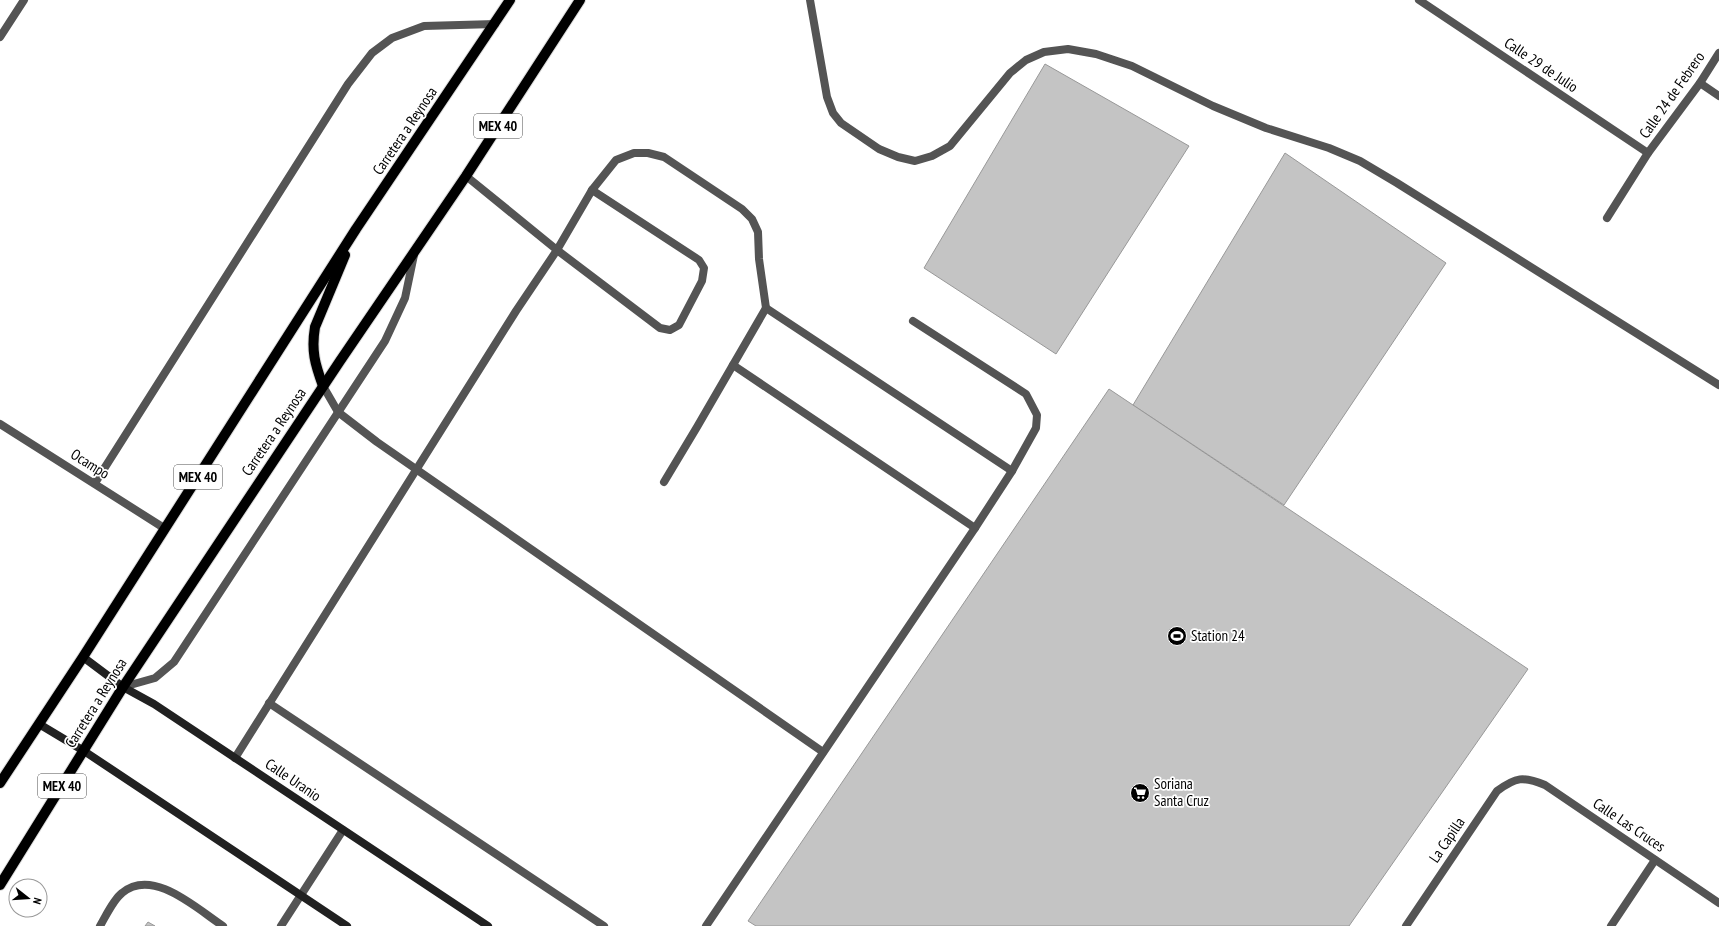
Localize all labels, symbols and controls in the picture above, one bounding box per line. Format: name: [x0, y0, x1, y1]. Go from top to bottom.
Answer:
street label: Calle 29 de Julio: [1501, 33, 1582, 96]
street label: Calle 24 de Febrero: [1635, 48, 1708, 142]
street label: Carretera a Reynosa: [368, 83, 441, 178]
road number: MEX 40: [474, 114, 522, 138]
street label: Carretera a Reynosa: [237, 384, 310, 479]
street label: Ocampo: [67, 444, 113, 483]
road number: MEX 40: [174, 465, 222, 489]
sports icon: Station 24: [1166, 625, 1188, 647]
place label: Station 24: [1191, 626, 1245, 645]
street label: Carretera a Reynosa: [60, 654, 131, 751]
street label: Calle Uranio: [262, 754, 325, 805]
road number: MEX 40: [38, 774, 86, 798]
place label: Soriana Santa Cruz: [1154, 774, 1209, 810]
supermarket icon: Soriana Santa Cruz: [1129, 782, 1151, 804]
street label: Calle Las Cruces: [1590, 794, 1669, 856]
street label: La Capilla: [1425, 813, 1469, 866]
north arrow: [8, 878, 48, 918]
text: N: [30, 896, 45, 906]

